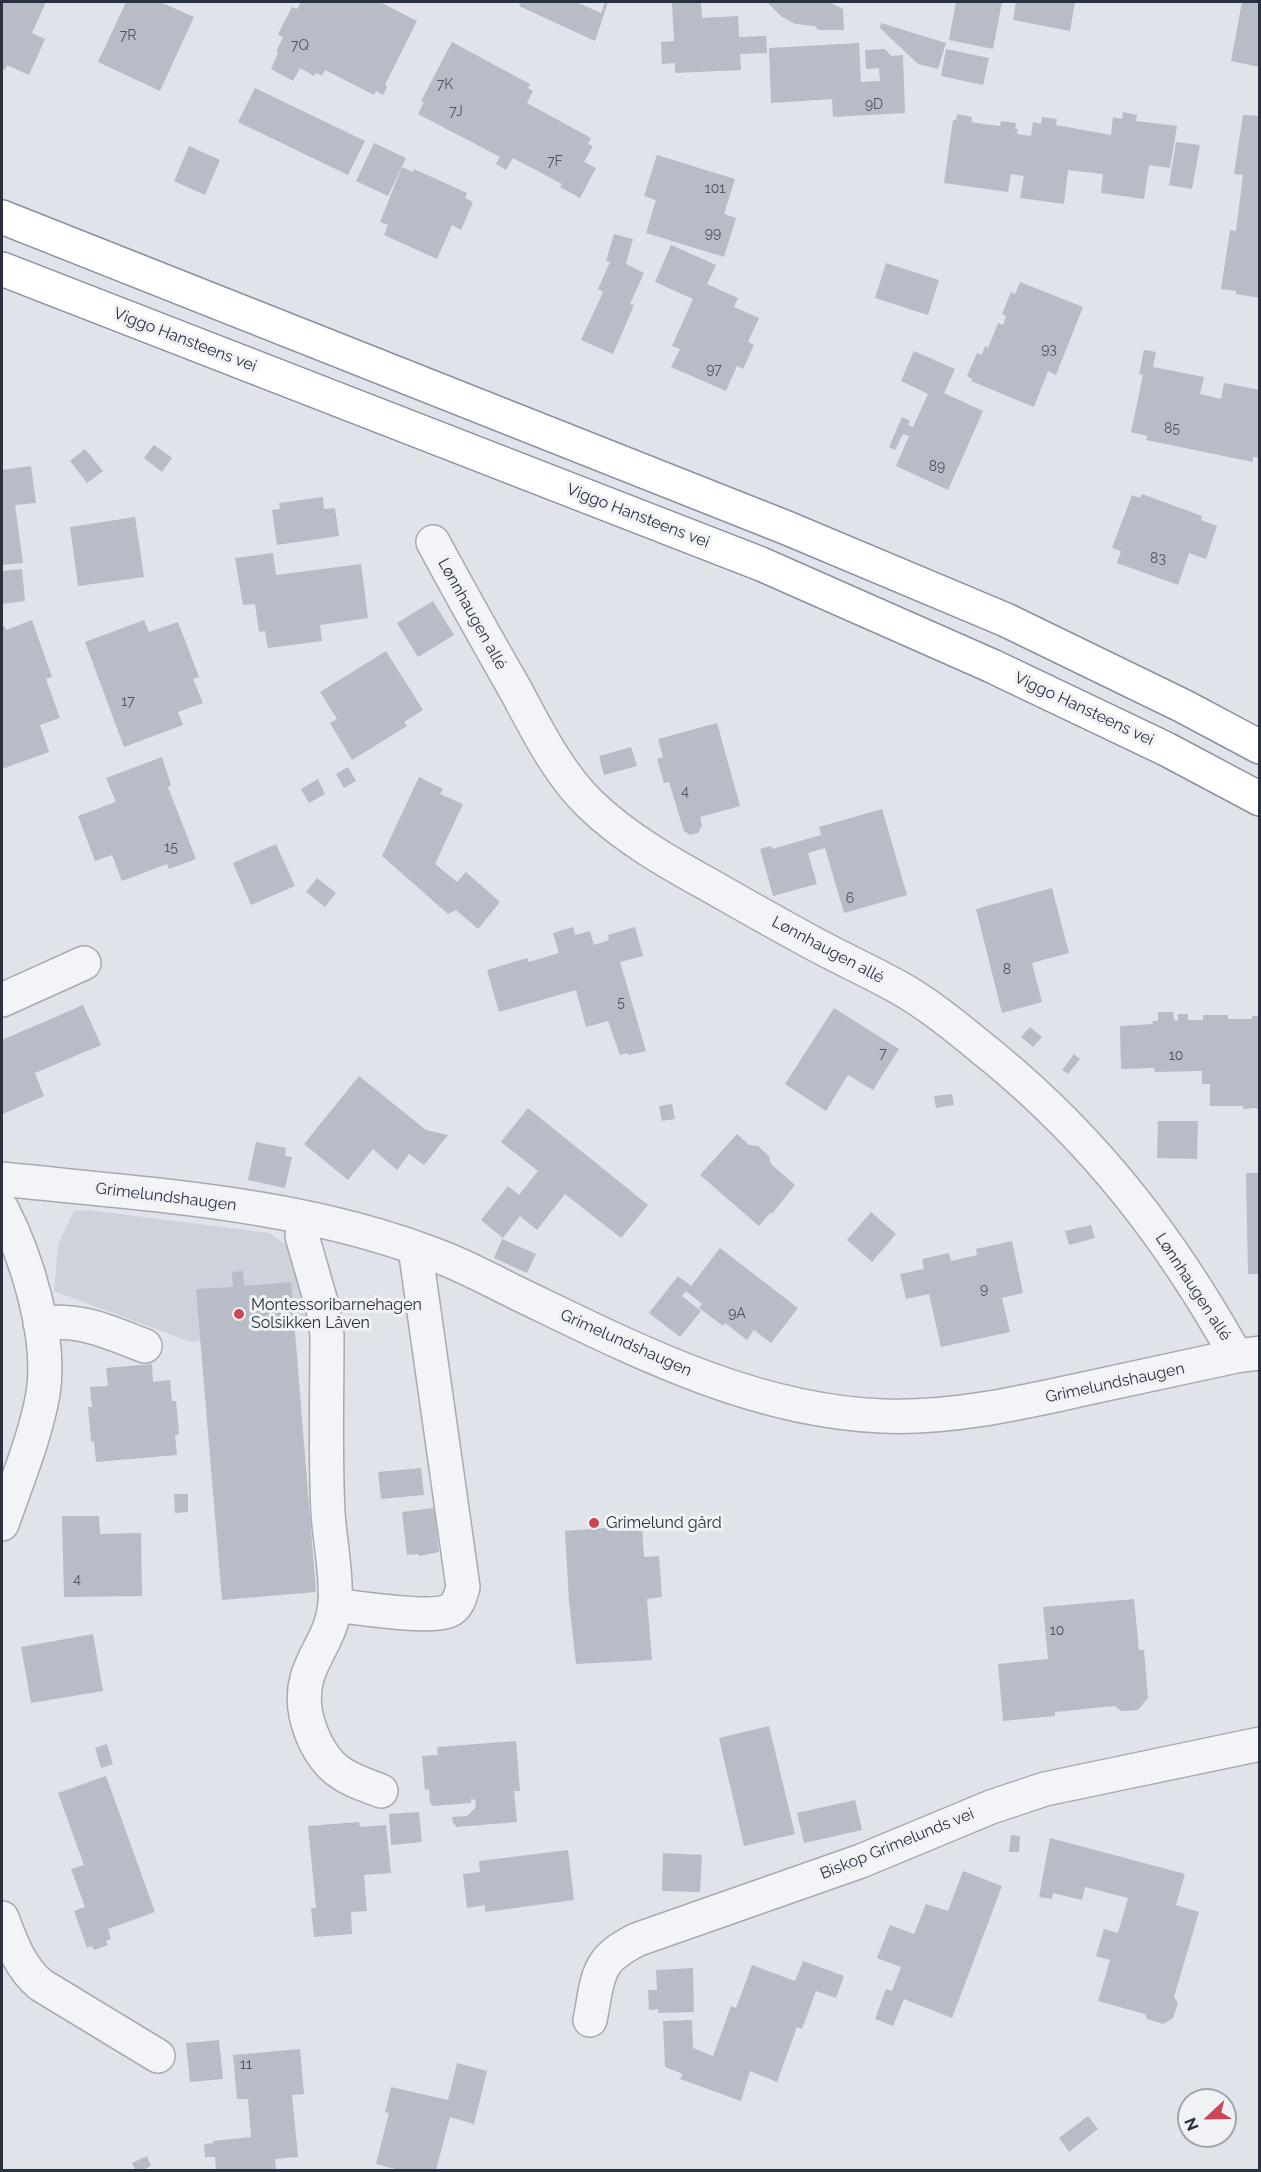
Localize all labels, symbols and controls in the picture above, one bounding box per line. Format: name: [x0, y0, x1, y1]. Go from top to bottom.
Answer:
house number: 7R: [120, 28, 136, 44]
house number: 7Q: [291, 38, 309, 54]
house number: 7K: [437, 77, 453, 93]
house number: 9D: [865, 97, 883, 113]
house number: 7J: [449, 104, 463, 120]
house number: 7F: [547, 154, 563, 170]
house number: 101: [705, 181, 725, 197]
house number: 99: [705, 226, 721, 242]
street label: Viggo Hansteens vei: [111, 304, 259, 376]
house number: 93: [1041, 342, 1057, 358]
house number: 97: [706, 362, 722, 378]
house number: 85: [1164, 421, 1180, 437]
house number: 89: [929, 459, 945, 475]
street label: Viggo Hansteens vei: [564, 480, 712, 552]
house number: 83: [1150, 551, 1166, 567]
street label: Lønnhaugen allé: [433, 555, 511, 673]
street label: Viggo Hansteens vei: [1011, 668, 1157, 750]
house number: 17: [121, 694, 135, 710]
house number: 4: [681, 784, 689, 800]
house number: 15: [164, 840, 178, 856]
house number: 6: [846, 891, 854, 907]
street label: Lønnhaugen allé: [769, 912, 887, 988]
house number: 8: [1003, 962, 1011, 978]
house number: 5: [617, 995, 625, 1011]
house number: 7: [879, 1046, 887, 1062]
house number: 10: [1169, 1048, 1183, 1064]
street label: Grimelundshaugen: [95, 1179, 237, 1215]
street label: Lønnhaugen allé: [1151, 1230, 1235, 1344]
house number: 9: [980, 1282, 988, 1298]
place label: Montessoribarnehagen Solsikken Låven: [251, 1295, 422, 1333]
street label: Grimelundshaugen: [557, 1305, 695, 1381]
house number: 9A: [728, 1306, 746, 1322]
marker: Montessoribarnehagen Solsikken Låven: [232, 1307, 246, 1321]
street label: Grimelundshaugen: [1044, 1359, 1186, 1407]
place label: Grimelund gård: [606, 1513, 722, 1533]
marker: Grimelund gård: [587, 1516, 601, 1530]
house number: 4: [73, 1572, 81, 1588]
house number: 10: [1050, 1623, 1064, 1639]
street label: Biskop Grimelunds vei: [817, 1804, 977, 1884]
house number: 11: [240, 2057, 252, 2073]
north arrow: [1177, 2088, 1237, 2148]
text: N: [1181, 2115, 1203, 2133]

